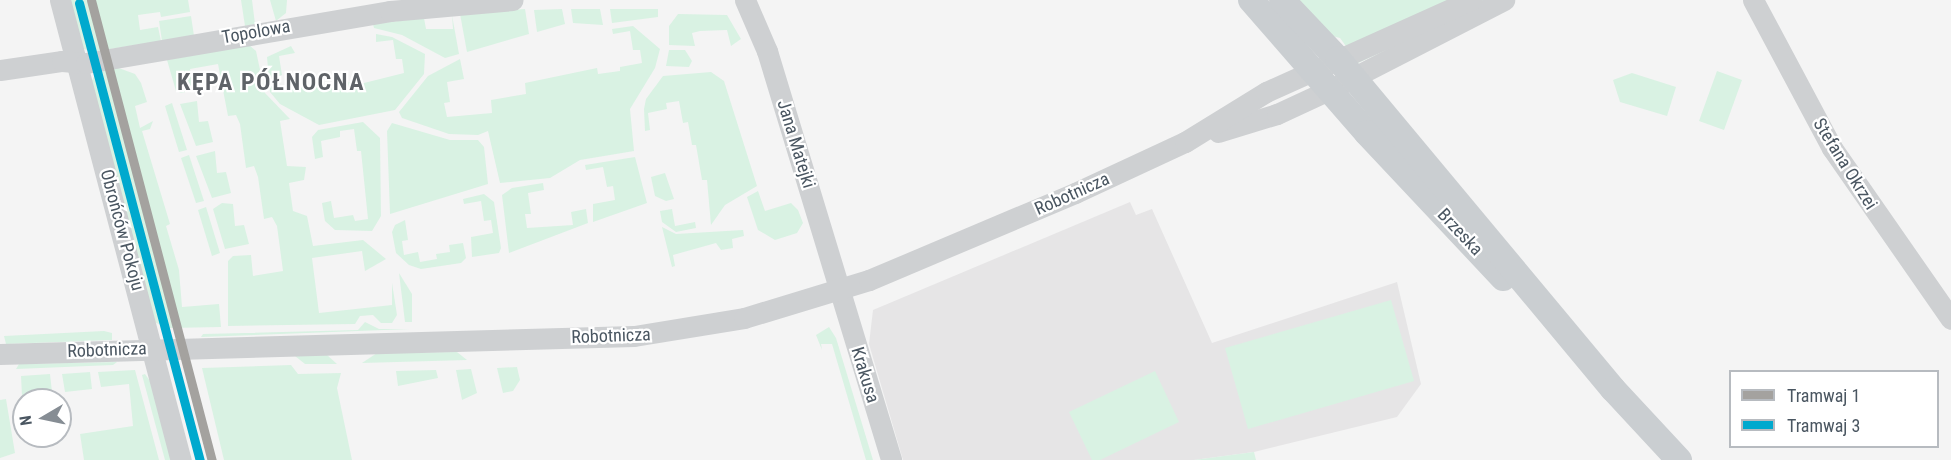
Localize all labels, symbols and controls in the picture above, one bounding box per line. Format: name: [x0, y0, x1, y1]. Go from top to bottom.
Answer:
street label: Topolowa: [220, 15, 292, 49]
district label: KĘPA PÓŁNOCNA: [177, 69, 365, 97]
street label: Jana Matejki: [772, 97, 820, 191]
street label: Stefana Okrzei: [1808, 114, 1882, 214]
street label: Obrońców Pokoju: [95, 167, 149, 293]
street label: Robotnicza: [1031, 168, 1113, 220]
street label: Brzeska: [1433, 204, 1487, 260]
street label: Robotnicza: [571, 324, 651, 348]
street label: Robotnicza: [67, 338, 147, 362]
street label: Krakusa: [846, 344, 884, 406]
legend: [1729, 370, 1939, 448]
text: Tramwaj 1: [1787, 385, 1860, 406]
north arrow: [12, 388, 72, 448]
text: N: [16, 414, 36, 427]
text: Tramwaj 3: [1787, 415, 1860, 436]

